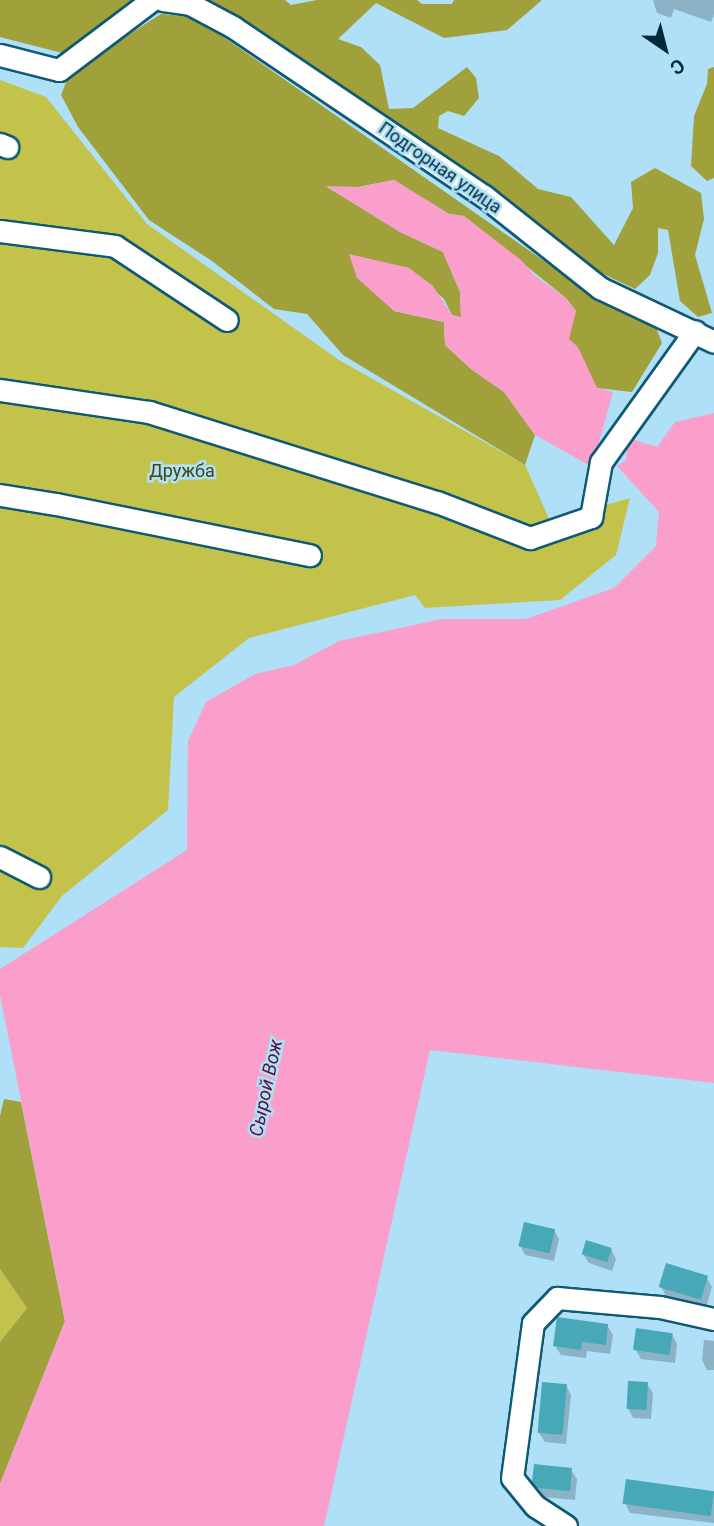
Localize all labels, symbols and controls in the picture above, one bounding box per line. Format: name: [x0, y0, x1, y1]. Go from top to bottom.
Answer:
north arrow: [630, 14, 700, 84]
text: С: [666, 54, 689, 80]
street label: Подгорная улица: [374, 118, 506, 218]
park label: Дружба: [149, 460, 215, 482]
water label: Сырой Вож: [245, 1037, 287, 1139]

